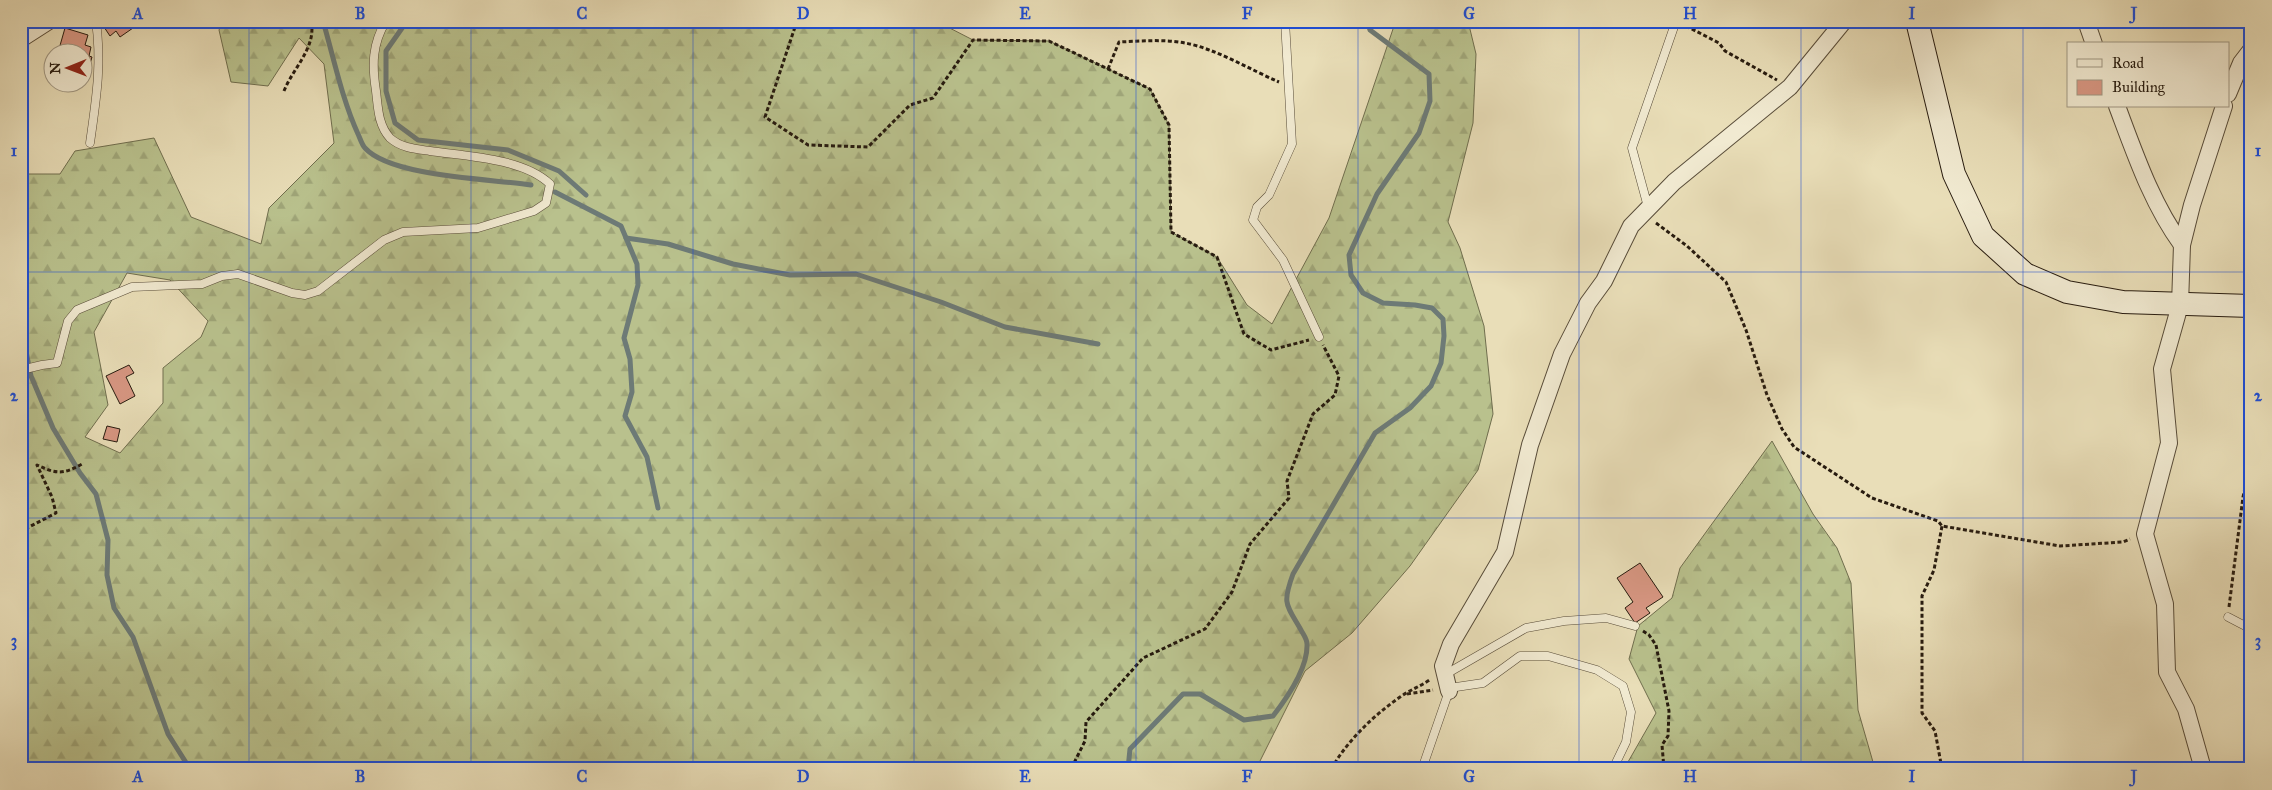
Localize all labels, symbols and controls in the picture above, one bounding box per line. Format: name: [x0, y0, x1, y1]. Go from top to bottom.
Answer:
text: A: [132, 4, 144, 23]
text: B: [355, 4, 365, 23]
text: C: [577, 4, 588, 23]
text: D: [797, 4, 810, 23]
text: E: [1019, 4, 1031, 23]
text: F: [1242, 4, 1253, 23]
text: G: [1463, 4, 1475, 23]
text: H: [1683, 4, 1697, 23]
text: I: [1909, 4, 1916, 23]
text: J: [2129, 4, 2138, 24]
north arrow: [42, 42, 92, 92]
legend: [2067, 42, 2230, 108]
text: Road: [2112, 54, 2144, 72]
text: N: [47, 62, 64, 74]
text: Building: [2112, 78, 2166, 96]
text: 1: [11, 141, 18, 160]
text: 1: [2255, 141, 2262, 160]
text: 2: [10, 386, 19, 405]
text: 2: [2254, 386, 2263, 405]
text: 3: [11, 631, 17, 651]
text: 3: [2255, 631, 2261, 651]
text: A: [132, 767, 144, 786]
text: B: [355, 767, 365, 786]
text: C: [577, 767, 588, 786]
text: D: [797, 767, 810, 786]
text: E: [1019, 767, 1031, 786]
text: F: [1242, 767, 1253, 786]
text: G: [1463, 767, 1475, 786]
text: H: [1683, 767, 1697, 786]
text: I: [1909, 767, 1916, 786]
text: J: [2129, 767, 2138, 787]

